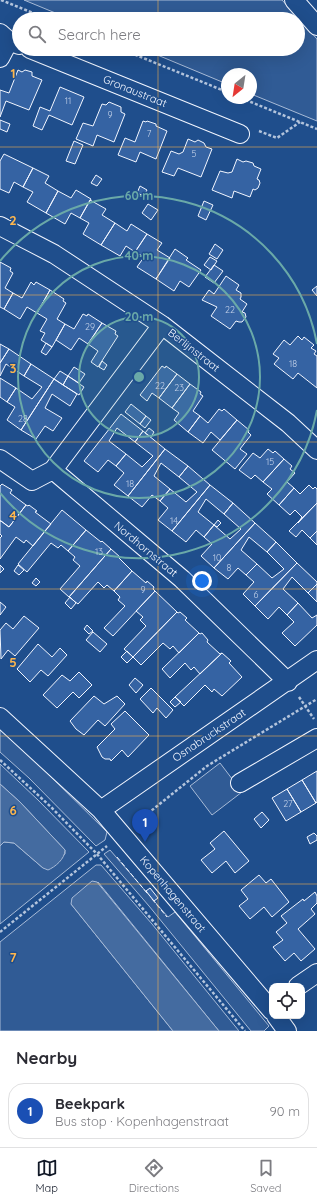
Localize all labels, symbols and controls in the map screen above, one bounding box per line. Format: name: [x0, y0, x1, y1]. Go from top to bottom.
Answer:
search box: [12, 12, 305, 56]
icon: search: [26, 23, 48, 45]
text: Search here: [58, 25, 141, 44]
text: 1: [10, 65, 16, 81]
north arrow: [221, 68, 257, 104]
street label: Gronaustraat: [101, 72, 169, 110]
house number: 11: [65, 95, 71, 106]
house number: 9: [107, 109, 113, 120]
house number: 7: [147, 128, 152, 139]
house number: 5: [192, 148, 197, 159]
text: 60 m: [125, 188, 153, 203]
text: 2: [9, 212, 17, 228]
text: 40 m: [125, 248, 153, 263]
house number: 22: [225, 304, 235, 315]
text: 20 m: [125, 309, 153, 324]
house number: 29: [85, 321, 95, 332]
street label: Berlijnstraat: [165, 325, 223, 375]
house number: 18: [289, 358, 297, 369]
text: 3: [10, 360, 17, 376]
centre of rings: [132, 370, 146, 384]
house number: 22: [155, 380, 165, 391]
house number: 23: [174, 382, 184, 393]
house number: 28: [18, 413, 28, 424]
house number: 15: [266, 456, 274, 467]
house number: 18: [126, 478, 134, 489]
text: 4: [9, 507, 17, 523]
house number: 14: [170, 515, 178, 526]
street label: Nordhornstraat: [111, 518, 181, 580]
house number: 13: [95, 546, 103, 557]
house number: 10: [213, 552, 221, 563]
house number: 8: [227, 562, 232, 573]
your location: [192, 571, 212, 591]
house number: 9: [140, 584, 146, 595]
house number: 6: [254, 589, 259, 600]
text: 5: [9, 654, 17, 670]
street label: Osnabruckstraat: [170, 705, 249, 765]
house number: 27: [283, 798, 293, 809]
text: 6: [9, 802, 17, 818]
pin: 1: [132, 809, 158, 842]
street label: Kopenhagenstraat: [137, 853, 209, 935]
text: 7: [9, 949, 17, 965]
map controls: [269, 983, 305, 1019]
button: locate: [269, 983, 305, 1019]
text: Nearby: [16, 1047, 77, 1068]
text: Beekpark: [55, 1094, 125, 1113]
text: 1: [27, 1103, 33, 1119]
text: 90 m: [270, 1103, 300, 1119]
text: Bus stop · Kopenhagenstraat: [55, 1113, 229, 1129]
tab: Map: [35, 1157, 58, 1195]
tab: Directions: [129, 1157, 179, 1195]
tab: Saved: [250, 1157, 282, 1195]

